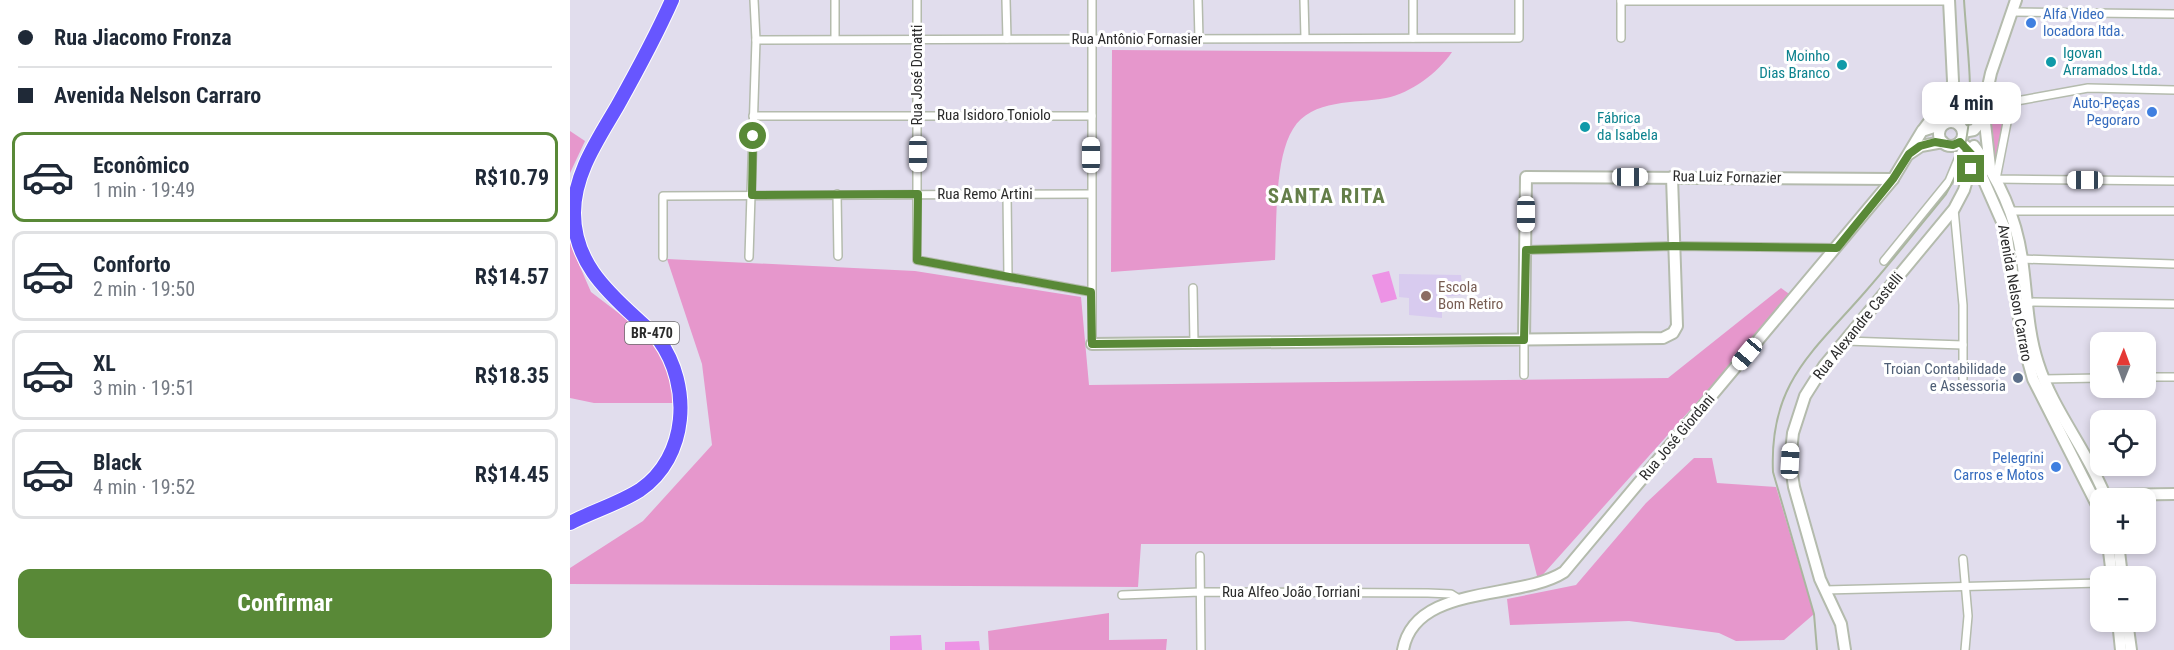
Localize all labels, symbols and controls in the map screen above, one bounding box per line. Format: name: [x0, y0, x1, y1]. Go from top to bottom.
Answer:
place label: Alfa Video locadora ltda.: [2043, 5, 2124, 40]
marker: Alfa Video locadora ltda.: [2024, 16, 2038, 30]
text: Rua Jiacomo Fronza: [54, 25, 232, 50]
street label: Rua José Donatti: [908, 25, 926, 125]
street label: Rua Antônio Fornasier: [1072, 30, 1203, 48]
place label: Igovan Arramados Ltda.: [2063, 44, 2162, 79]
place label: Moinho Dias Branco: [1759, 47, 1830, 82]
marker: Igovan Arramados Ltda.: [2044, 55, 2058, 69]
marker: Moinho Dias Branco: [1835, 58, 1849, 72]
callout: 4 min: [1922, 82, 2020, 124]
text: Avenida Nelson Carraro: [54, 83, 261, 108]
text: 4 min: [1949, 91, 1994, 115]
place label: Auto-Peças Pegoraro: [2072, 94, 2140, 129]
marker: Auto-Peças Pegoraro: [2145, 105, 2159, 119]
street label: Rua Isidoro Toniolo: [937, 106, 1051, 124]
place label: Fábrica da Isabela: [1597, 109, 1658, 144]
marker: Fábrica da Isabela: [1578, 120, 1592, 134]
route start: [739, 122, 766, 149]
car: [909, 136, 927, 172]
car: [1082, 137, 1100, 173]
icon: car: [21, 150, 75, 204]
text: Econômico: [93, 153, 189, 178]
route end: [1957, 155, 1984, 182]
text: R$10.79: [475, 165, 549, 190]
street label: Rua Luiz Fornazier: [1673, 167, 1782, 187]
car: [1612, 168, 1648, 186]
car: [2067, 171, 2103, 189]
text: 1 min · 19:49: [93, 178, 195, 202]
district label: SANTA RITA: [1268, 184, 1386, 208]
street label: Rua Remo Artini: [937, 185, 1033, 203]
car: [1517, 196, 1535, 232]
street label: Avenida Nelson Carraro: [1994, 223, 2036, 363]
icon: car: [21, 249, 75, 303]
text: Conforto: [93, 252, 171, 277]
text: R$14.57: [475, 264, 549, 289]
street label: Rua Alexandre Castelli: [1809, 269, 1907, 383]
text: 2 min · 19:50: [93, 277, 195, 301]
place label: Escola Bom Retiro: [1438, 278, 1503, 313]
marker: Escola Bom Retiro: [1419, 289, 1433, 303]
road number: BR-470: [625, 322, 679, 344]
north arrow: [2090, 332, 2156, 398]
map controls: [2090, 332, 2156, 632]
car: [1729, 334, 1765, 374]
icon: car: [21, 348, 75, 402]
text: XL: [93, 351, 116, 376]
place label: Troian Contabilidade e Assessoria: [1884, 360, 2006, 395]
text: R$18.35: [475, 363, 549, 388]
marker: Troian Contabilidade e Assessoria: [2011, 371, 2025, 385]
text: 3 min · 19:51: [93, 376, 195, 400]
street label: Rua José Giordani: [1636, 390, 1718, 484]
button: locate: [2090, 410, 2156, 476]
car: [1780, 443, 1800, 479]
icon: car: [21, 447, 75, 501]
place label: Pelegrini Carros e Motos: [1954, 449, 2044, 484]
text: Black: [93, 450, 142, 475]
marker: Pelegrini Carros e Motos: [2049, 460, 2063, 474]
text: R$14.45: [475, 462, 549, 487]
text: 4 min · 19:52: [93, 475, 195, 499]
button: +: [2090, 488, 2156, 554]
button: −: [2090, 566, 2156, 632]
button: Confirmar: [18, 569, 552, 638]
street label: Rua Alfeo João Torriani: [1222, 583, 1360, 601]

